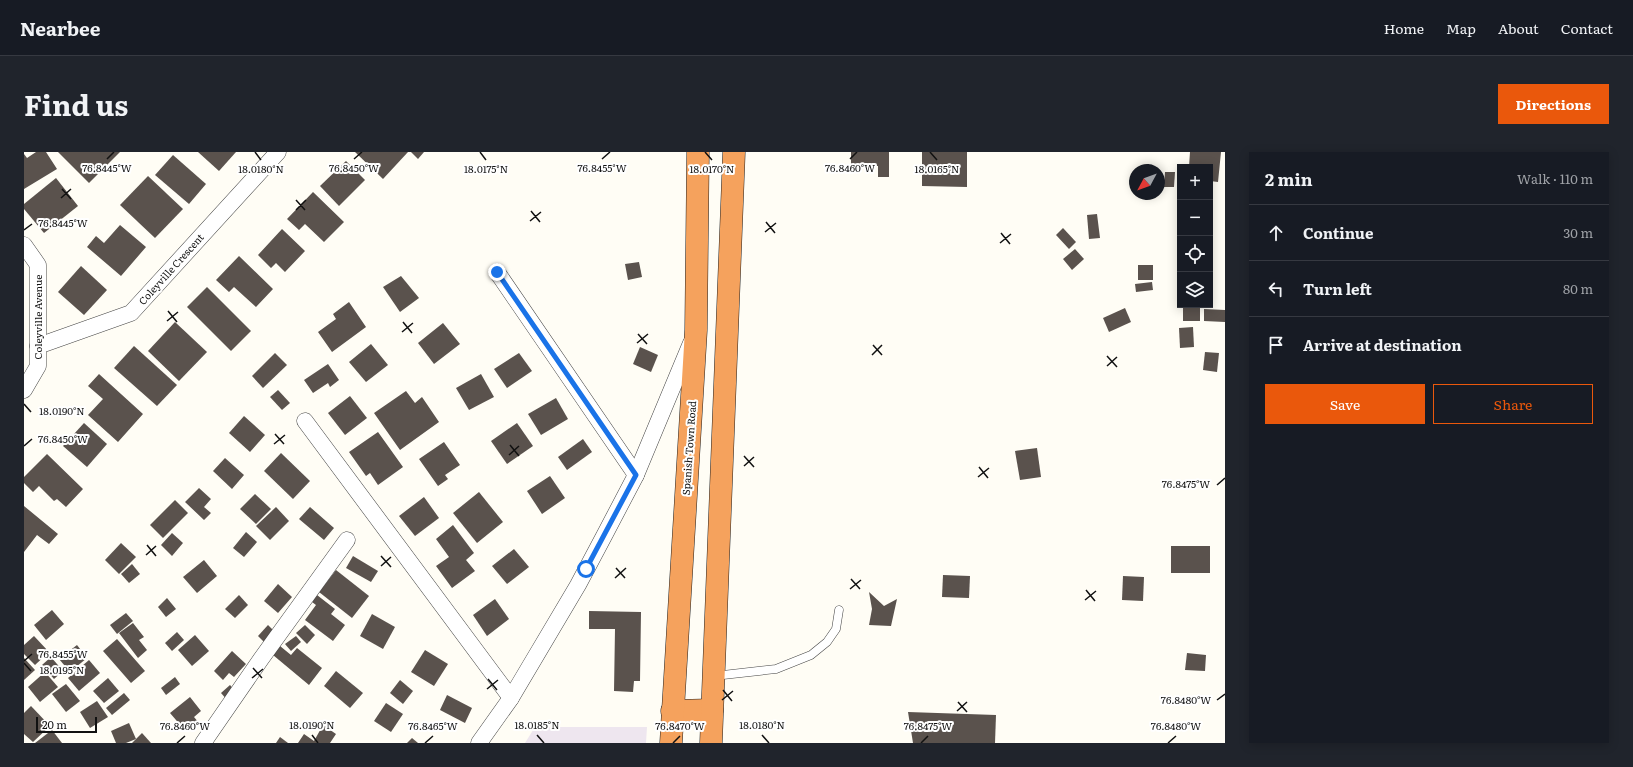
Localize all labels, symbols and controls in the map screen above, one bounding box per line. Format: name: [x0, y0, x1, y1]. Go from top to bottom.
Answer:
text: Nearbee: [20, 14, 101, 42]
text: Home: [1384, 18, 1424, 38]
text: Map: [1446, 18, 1476, 38]
text: About: [1498, 18, 1539, 38]
text: Contact: [1561, 18, 1613, 38]
text: Find us: [24, 83, 128, 125]
button: Directions: [1498, 84, 1609, 124]
text: 76.8445°W: [82, 160, 132, 175]
text: 76.8450°W: [329, 160, 379, 175]
text: 76.8455°W: [577, 160, 627, 175]
text: 76.8460°W: [825, 160, 875, 175]
text: 18.0180°N: [238, 161, 284, 176]
text: 18.0175°N: [464, 161, 508, 176]
text: 18.0170°N: [690, 161, 734, 176]
text: 18.0165°N: [915, 161, 959, 176]
north arrow: [1129, 164, 1165, 200]
map controls: [1177, 164, 1213, 308]
button: +: [1177, 164, 1213, 200]
text: 2 min: [1265, 166, 1313, 191]
text: Walk · 110 m: [1517, 169, 1593, 188]
button: −: [1177, 200, 1213, 236]
text: 76.8445°W: [38, 215, 88, 230]
text: Continue: [1303, 221, 1373, 244]
icon: ahead: [1265, 222, 1287, 244]
text: 30 m: [1563, 223, 1593, 242]
street label: Coleyville Crescent: [134, 230, 207, 308]
button: locate: [1177, 236, 1213, 272]
route end: [488, 263, 506, 281]
button: layers: [1177, 272, 1213, 308]
street label: Coleyville Avenue: [30, 275, 45, 359]
text: Turn left: [1303, 277, 1372, 300]
icon: left: [1265, 278, 1287, 300]
text: 80 m: [1563, 279, 1593, 298]
text: Arrive at destination: [1303, 333, 1462, 356]
icon: arrive: [1265, 334, 1287, 356]
button: Save: [1265, 384, 1425, 424]
button: Share: [1433, 384, 1593, 424]
street label: Spanish Town Road: [678, 400, 699, 496]
text: 18.0190°N: [39, 403, 85, 418]
text: 76.8450°W: [38, 431, 88, 446]
text: 76.8475°W: [1162, 476, 1210, 491]
route start: [577, 560, 595, 578]
text: 76.8455°W: [38, 646, 88, 661]
text: 18.0195°N: [40, 662, 84, 677]
text: 76.8480°W: [1161, 692, 1211, 707]
scale bar: [36, 715, 97, 734]
text: 20 m: [42, 716, 67, 732]
text: 18.0190°N: [289, 717, 335, 732]
text: 18.0185°N: [515, 717, 560, 732]
text: 18.0180°N: [739, 717, 785, 732]
text: 76.8460°W: [160, 718, 210, 733]
text: 76.8465°W: [408, 718, 458, 733]
text: 76.8470°W: [655, 718, 705, 733]
text: 76.8475°W: [904, 718, 952, 733]
text: 76.8480°W: [1151, 718, 1201, 733]

